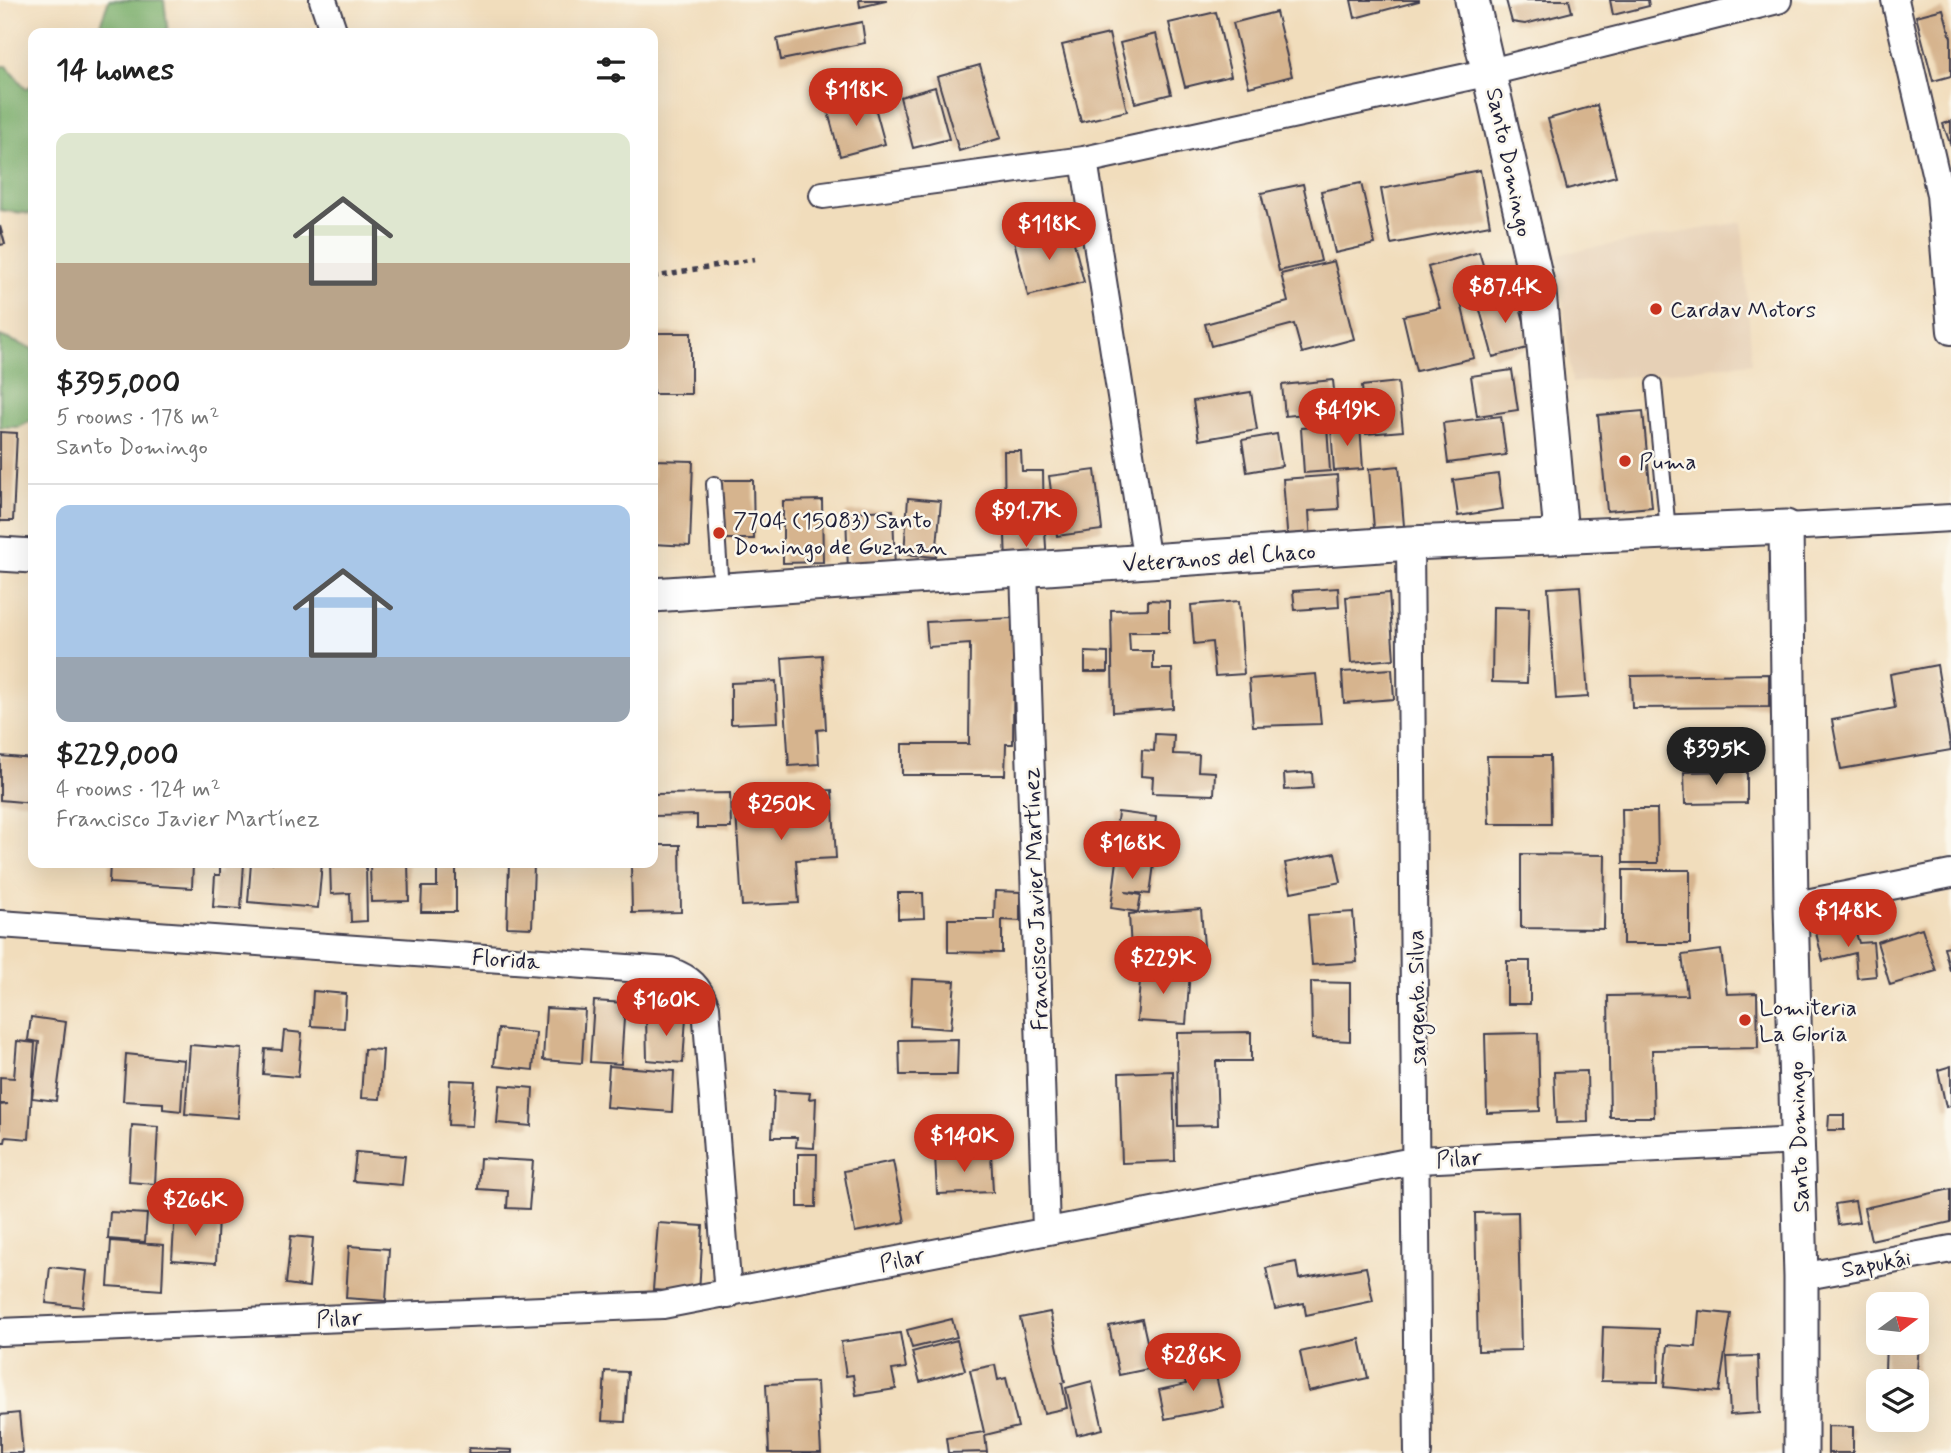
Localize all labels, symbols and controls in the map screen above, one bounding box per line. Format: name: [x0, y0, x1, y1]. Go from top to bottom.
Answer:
text: 14 homes: [56, 51, 174, 90]
icon: filters: [592, 51, 630, 89]
pin: $118K: [807, 68, 905, 128]
text: $118K: [825, 76, 887, 106]
street label: Santo Domingo: [1478, 85, 1538, 240]
icon: home: [280, 178, 406, 304]
pin: $118K: [1000, 202, 1098, 262]
text: $118K: [1018, 210, 1080, 240]
pin: $87.4K: [1448, 266, 1562, 325]
text: $87.4K: [1469, 273, 1541, 303]
place label: Cardav Motors: [1670, 296, 1816, 326]
marker: Cardav Motors: [1648, 301, 1664, 317]
text: $395,000: [56, 364, 180, 403]
pin: $419K: [1298, 388, 1396, 448]
text: $419K: [1314, 396, 1380, 426]
text: 5 rooms · 178 m²: [56, 403, 219, 433]
text: Santo Domingo: [56, 433, 208, 463]
place label: Puma: [1639, 448, 1697, 478]
marker: Puma: [1617, 453, 1633, 469]
pin: $91.7K: [969, 490, 1083, 549]
text: $91.7K: [991, 497, 1061, 527]
place label: 7704 (15083) Santo Domingo de Guzman: [733, 507, 947, 563]
marker: 7704 (15083) Santo Domingo de Guzman: [711, 525, 727, 541]
street label: Veteranos del Chaco: [1121, 537, 1317, 581]
icon: home: [280, 550, 406, 676]
pin: $395K: [1667, 728, 1765, 787]
text: $395K: [1683, 735, 1749, 765]
text: $229,000: [56, 736, 178, 775]
street label: Francisco Javier Martínez: [1017, 767, 1057, 1031]
text: 4 rooms · 124 m²: [56, 775, 221, 805]
pin: $250K: [732, 782, 830, 842]
text: $250K: [747, 790, 815, 820]
text: Francisco Javier Martínez: [56, 805, 320, 835]
pin: $168K: [1083, 822, 1181, 881]
text: $168K: [1099, 829, 1165, 859]
pin: $148K: [1799, 890, 1897, 949]
text: $148K: [1815, 897, 1881, 927]
street label: sargento. Silva: [1402, 929, 1436, 1067]
pin: $229K: [1114, 936, 1212, 996]
street label: Florida: [471, 944, 541, 978]
text: $229K: [1130, 944, 1196, 974]
pin: $160K: [617, 978, 715, 1038]
text: $160K: [633, 986, 699, 1016]
place label: Lomiteria La Gloria: [1759, 994, 1857, 1050]
marker: Lomiteria La Gloria: [1737, 1012, 1753, 1028]
street label: Santo Domingo: [1782, 1061, 1818, 1213]
pin: $140K: [915, 1114, 1013, 1174]
text: $140K: [930, 1122, 998, 1152]
street label: Pilar: [1435, 1144, 1483, 1176]
pin: $266K: [146, 1178, 244, 1238]
text: $266K: [163, 1186, 227, 1216]
street label: Pilar: [877, 1241, 928, 1280]
street label: Sapukái: [1839, 1244, 1914, 1286]
north arrow: [1866, 1292, 1928, 1354]
map controls: [1866, 1292, 1929, 1432]
street label: Pilar: [316, 1304, 363, 1336]
pin: $286K: [1144, 1334, 1242, 1393]
text: $286K: [1161, 1341, 1225, 1371]
button: layers: [1866, 1369, 1929, 1432]

